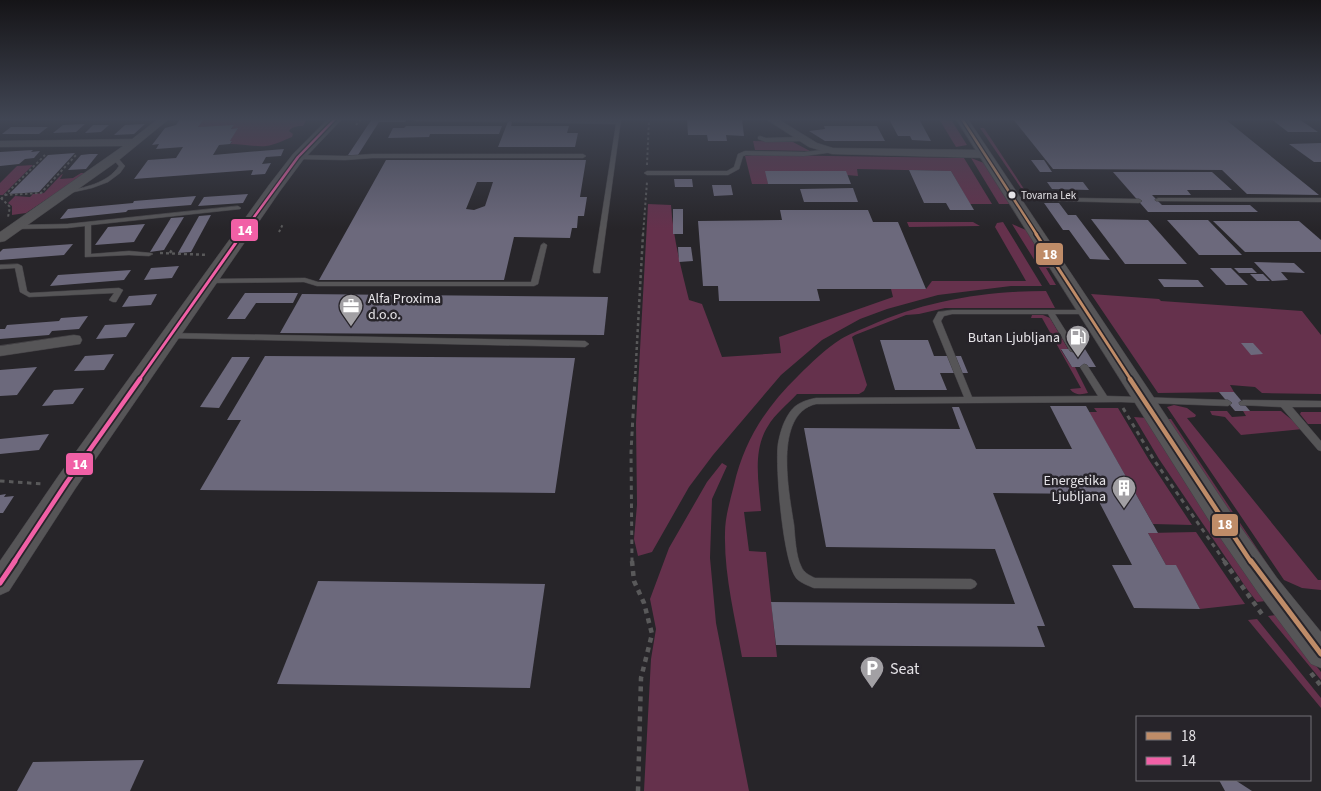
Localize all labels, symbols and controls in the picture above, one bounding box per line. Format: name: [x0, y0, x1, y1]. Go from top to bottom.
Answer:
place label: Tovarna Lek: [1021, 188, 1077, 203]
marker: Tovarna Lek: [1007, 190, 1017, 200]
line badge: 14: [230, 218, 259, 242]
text: 14: [238, 221, 253, 241]
line badge: 18: [1035, 242, 1064, 266]
text: 18: [1043, 245, 1057, 265]
place label: Alfa Proxima d.o.o.: [368, 289, 441, 325]
office icon: Alfa Proxima d.o.o.: [338, 293, 364, 327]
fuel station icon: Butan Ljubljana: [1065, 324, 1091, 358]
place label: Butan Ljubljana: [968, 328, 1060, 348]
line badge: 14: [65, 452, 94, 476]
text: 14: [73, 455, 88, 475]
place label: Energetika Ljubljana: [1044, 471, 1106, 507]
building icon: Energetika Ljubljana: [1111, 475, 1137, 509]
line badge: 18: [1211, 513, 1239, 537]
text: 18: [1218, 515, 1232, 535]
parking icon: Seat: [859, 655, 885, 689]
place label: Seat: [890, 658, 920, 680]
legend: [1136, 716, 1311, 781]
text: 18: [1181, 726, 1196, 747]
text: 14: [1181, 751, 1196, 772]

